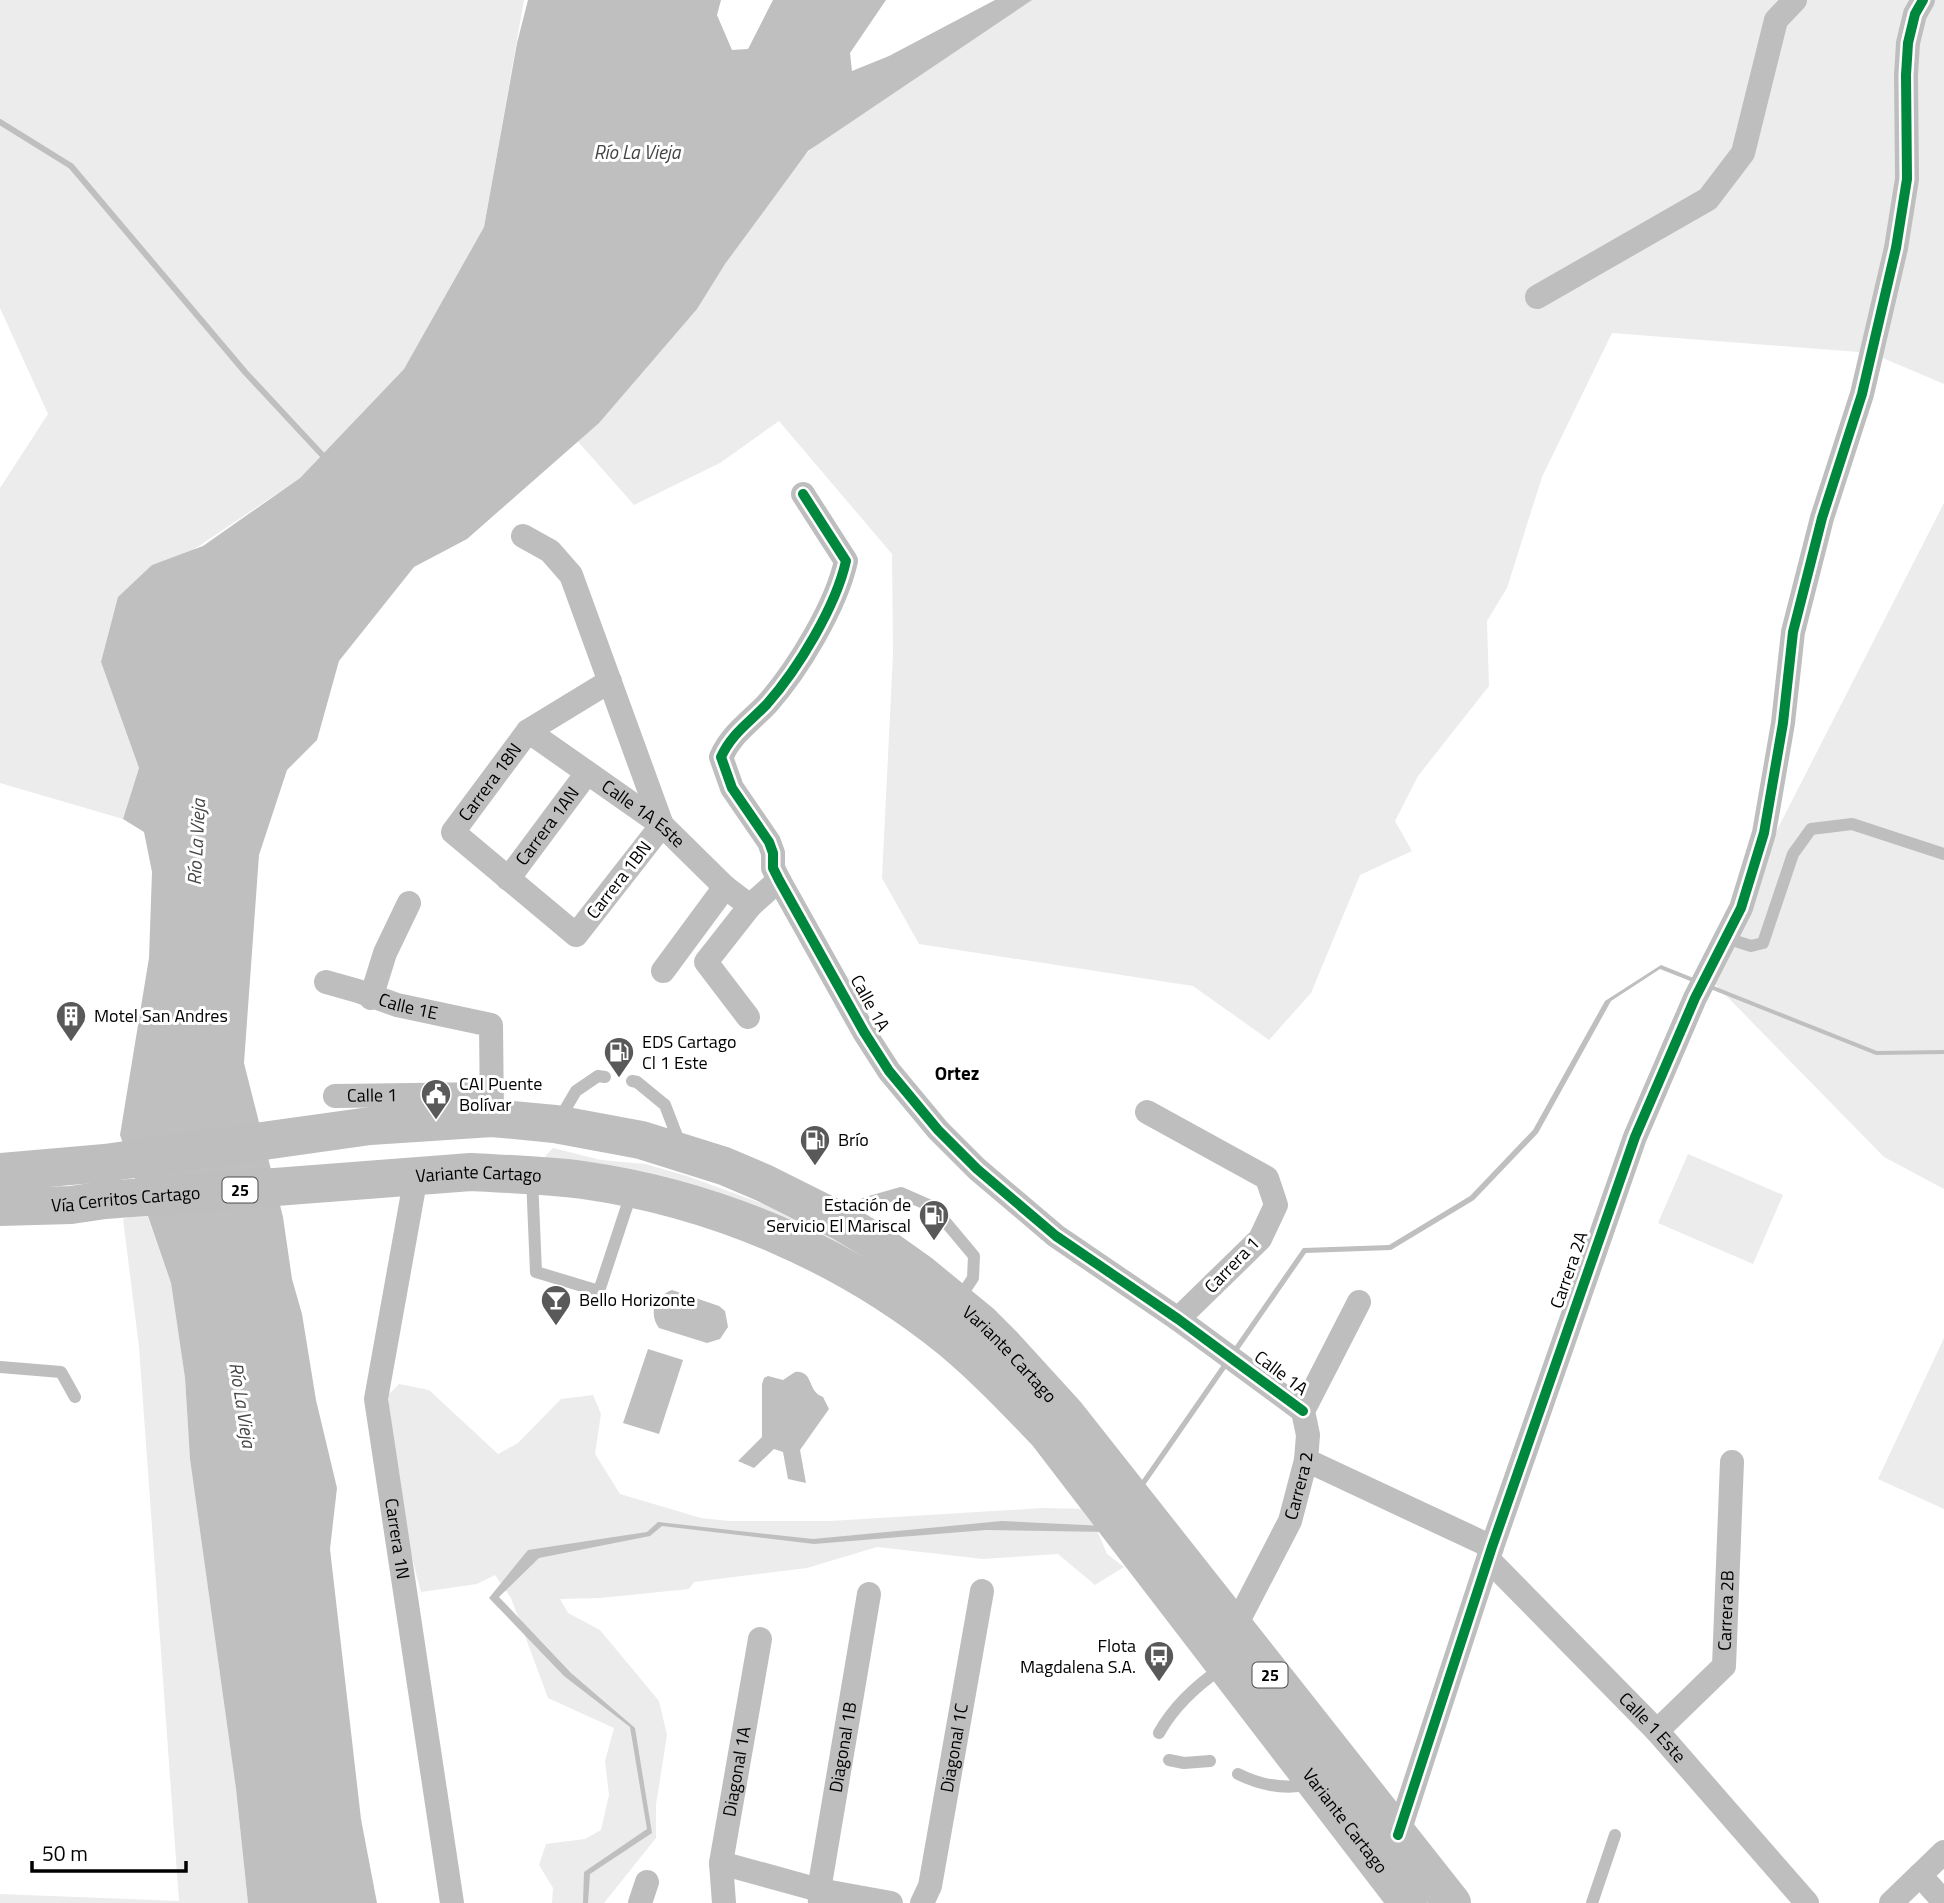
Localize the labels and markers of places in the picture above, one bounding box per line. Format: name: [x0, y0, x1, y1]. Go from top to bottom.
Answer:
building icon: Motel San Andres: [54, 999, 88, 1043]
place label: Motel San Andres: [94, 1002, 228, 1029]
place label: EDS Cartago Cl 1 Este: [642, 1028, 736, 1076]
fuel station icon: EDS Cartago Cl 1 Este: [602, 1035, 636, 1079]
place label: CAI Puente Bolívar: [459, 1070, 542, 1118]
public building icon: CAI Puente Bolívar: [419, 1077, 453, 1121]
fuel station icon: Brío: [798, 1123, 832, 1167]
place label: Brío: [838, 1126, 869, 1153]
place label: Estación de Servicio El Mariscal: [766, 1191, 911, 1239]
fuel station icon: Estación de Servicio El Mariscal: [917, 1198, 951, 1242]
bar icon: Bello Horizonte: [539, 1283, 573, 1327]
place label: Bello Horizonte: [579, 1286, 695, 1313]
place label: Flota Magdalena S.A.: [1020, 1632, 1136, 1680]
bus stop icon: Flota Magdalena S.A.: [1142, 1639, 1176, 1683]

